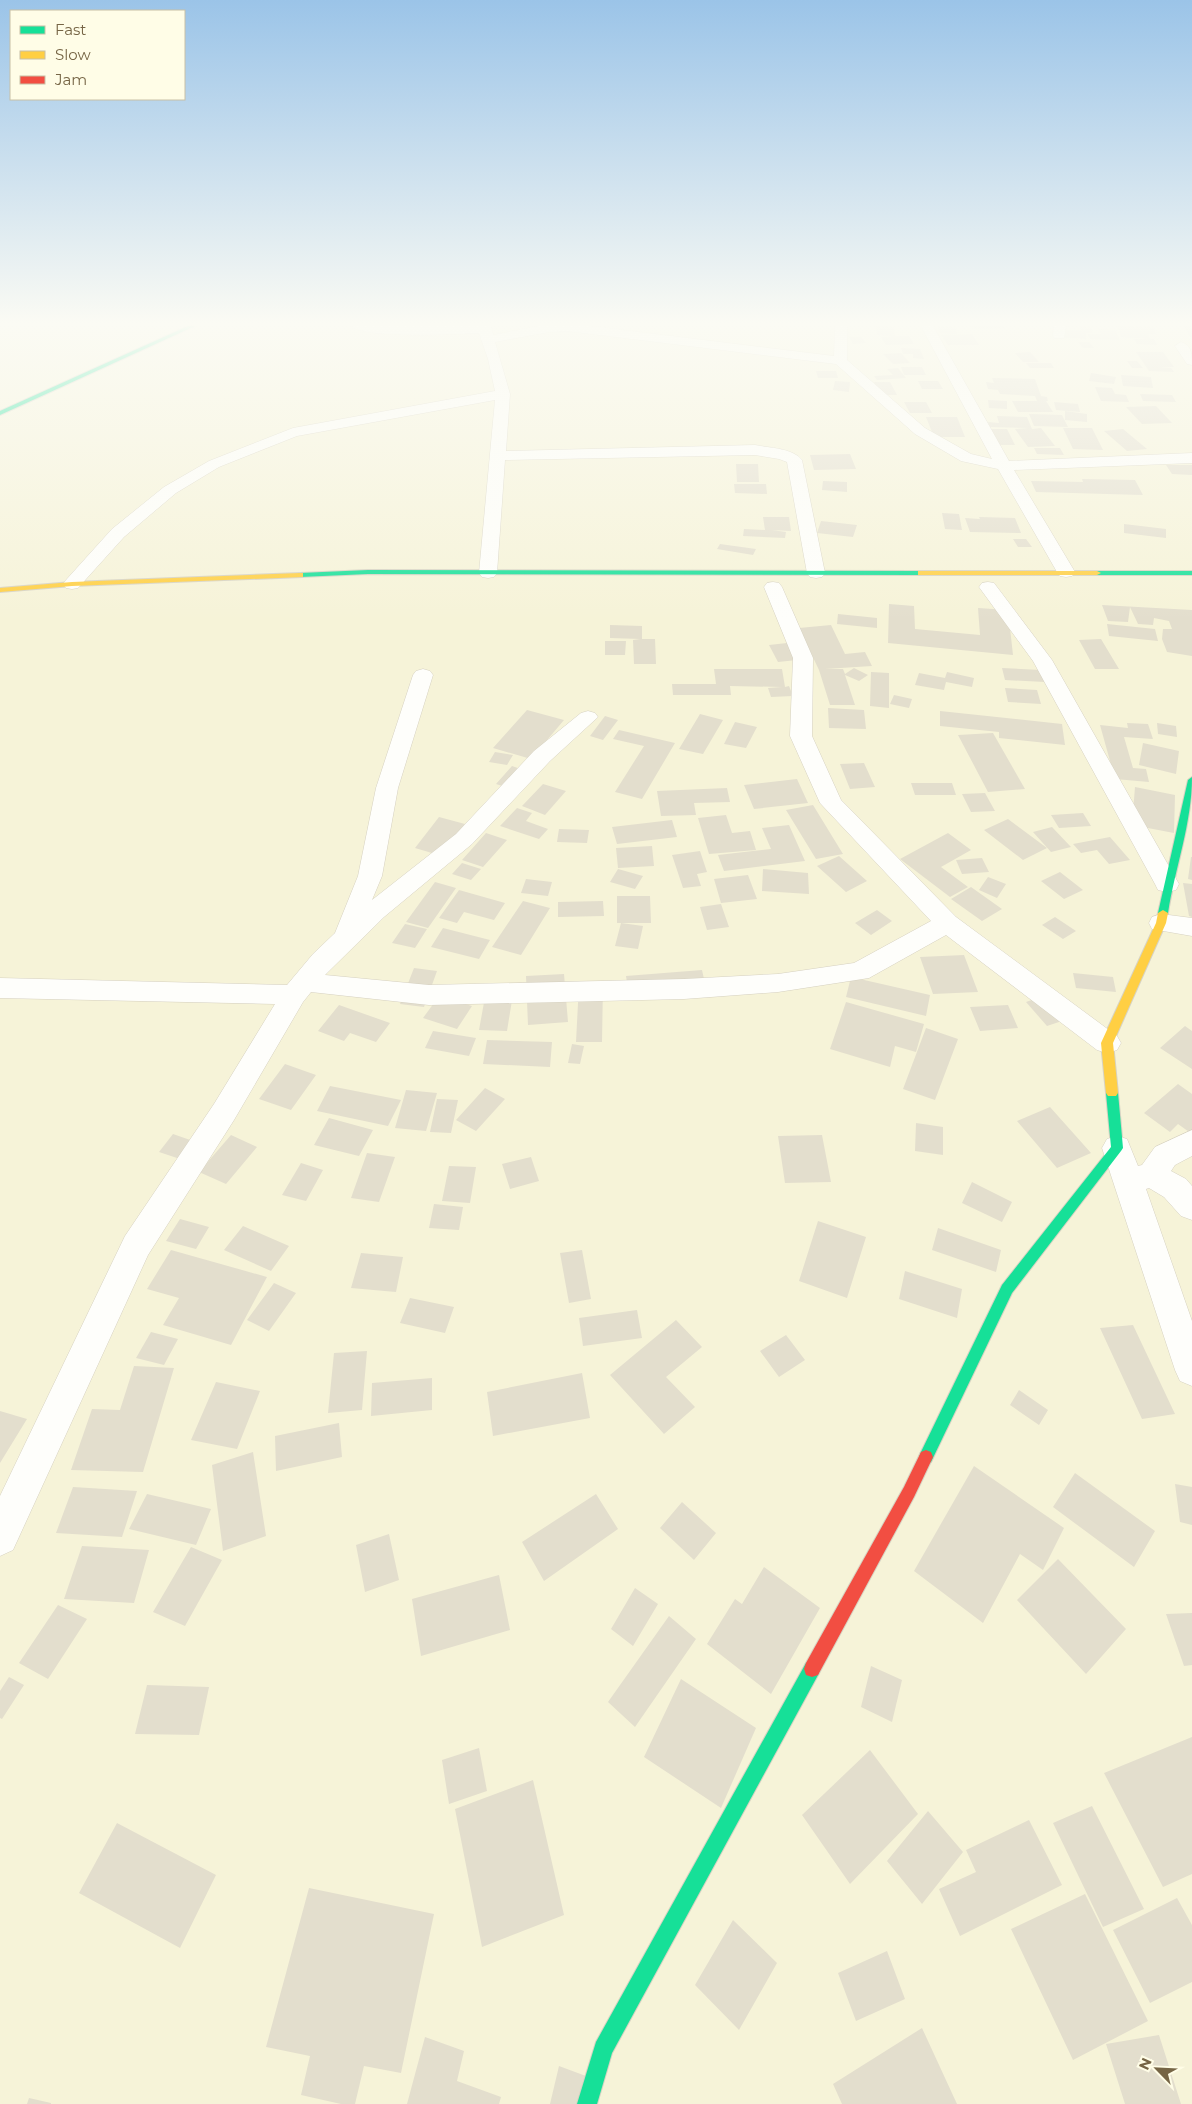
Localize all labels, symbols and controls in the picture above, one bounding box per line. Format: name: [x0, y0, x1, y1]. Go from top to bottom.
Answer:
legend: [10, 10, 185, 100]
text: Fast: [55, 20, 86, 39]
text: Slow: [55, 45, 91, 64]
text: Jam: [54, 70, 87, 89]
north arrow: [1132, 2044, 1182, 2094]
text: N: [1135, 2055, 1156, 2073]

